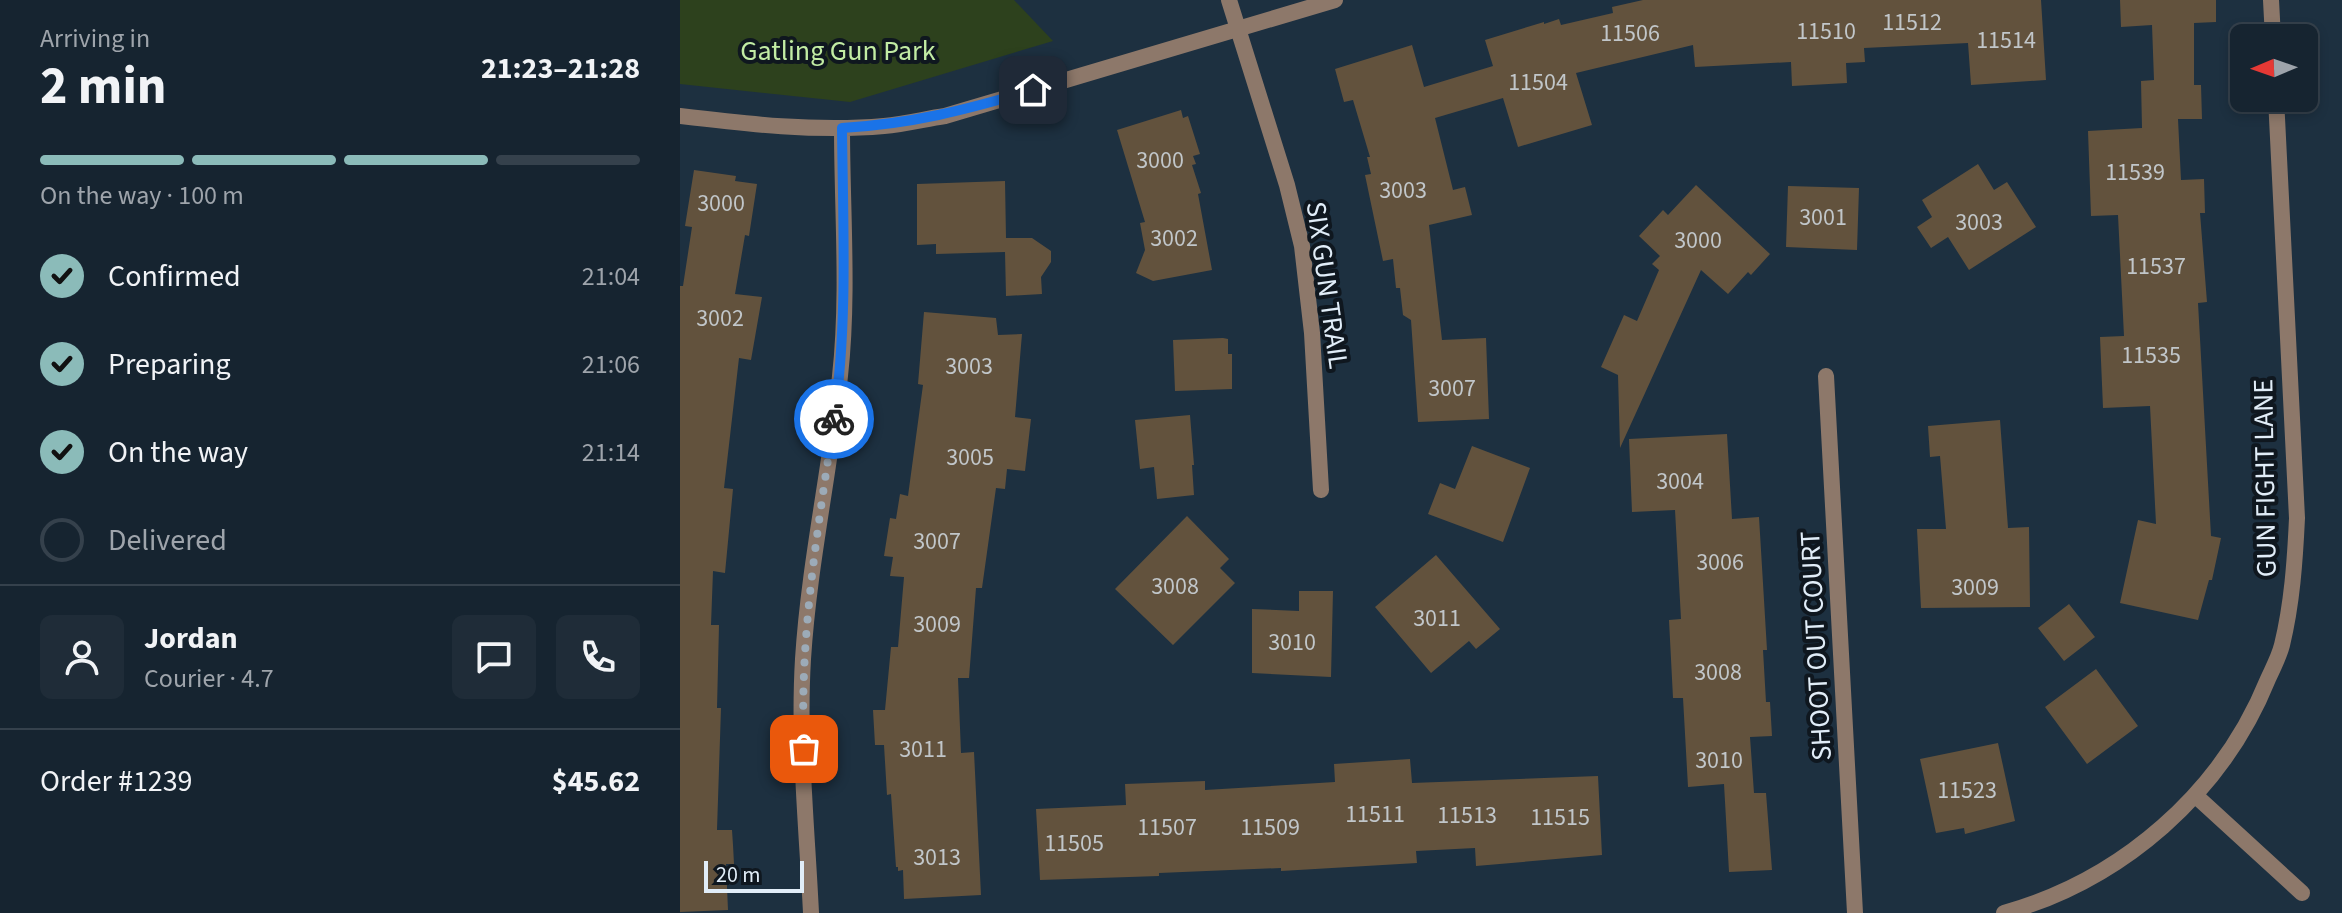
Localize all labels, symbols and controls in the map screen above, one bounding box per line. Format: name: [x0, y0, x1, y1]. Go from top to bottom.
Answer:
house number: 11512: [1882, 5, 1942, 40]
house number: 11510: [1796, 14, 1856, 49]
house number: 11506: [1600, 16, 1660, 51]
text: Arriving in: [40, 20, 150, 57]
house number: 11514: [1976, 23, 2036, 58]
north arrow: [2230, 24, 2318, 112]
map controls: [2230, 24, 2318, 112]
park label: Gatling Gun Park: [740, 31, 936, 71]
text: 21:23–21:28: [481, 47, 640, 90]
text: 2 min: [40, 50, 167, 124]
pin: [999, 56, 1067, 124]
house number: 11504: [1508, 65, 1568, 100]
icon: home: [1011, 68, 1055, 112]
house number: 3000: [1136, 143, 1184, 178]
house number: 11539: [2105, 155, 2165, 190]
house number: 3003: [1379, 173, 1427, 208]
text: On the way · 100 m: [40, 177, 244, 214]
house number: 3000: [697, 186, 745, 221]
street label: SIX GUN TRAIL: [1295, 199, 1359, 371]
house number: 3001: [1799, 200, 1847, 235]
house number: 3003: [1955, 205, 2003, 240]
house number: 3002: [1150, 221, 1198, 256]
house number: 3000: [1674, 223, 1722, 258]
house number: 11537: [2126, 249, 2186, 284]
icon: check: [40, 254, 84, 298]
text: Confirmed: [108, 255, 241, 298]
text: 21:04: [582, 258, 640, 295]
house number: 3002: [696, 301, 744, 336]
house number: 11535: [2121, 338, 2181, 373]
icon: check: [40, 342, 84, 386]
text: Preparing: [108, 343, 231, 386]
text: 21:06: [582, 346, 640, 383]
house number: 3003: [945, 349, 993, 384]
house number: 3007: [1428, 371, 1476, 406]
courier: [794, 379, 874, 459]
street label: GUN FIGHT LANE: [2243, 379, 2287, 577]
icon: bike: [812, 397, 856, 441]
icon: check: [40, 430, 84, 474]
text: On the way: [108, 431, 248, 474]
text: 21:14: [582, 434, 640, 471]
house number: 3005: [946, 440, 994, 475]
house number: 3004: [1656, 464, 1704, 499]
text: Delivered: [108, 519, 227, 562]
house number: 3007: [913, 524, 961, 559]
street label: SHOOT OUT COURT: [1790, 530, 1842, 762]
house number: 3006: [1696, 545, 1744, 580]
house number: 3008: [1151, 569, 1199, 604]
house number: 3009: [1951, 570, 1999, 605]
house number: 3011: [1413, 601, 1461, 636]
house number: 3009: [913, 607, 961, 642]
button: person: [40, 615, 124, 699]
button: chat: [452, 615, 536, 699]
button: phone: [556, 615, 640, 699]
text: Jordan: [144, 617, 238, 660]
house number: 3010: [1268, 625, 1316, 660]
house number: 3008: [1694, 655, 1742, 690]
text: Courier · 4.7: [144, 660, 274, 697]
pin: [770, 715, 838, 783]
icon: bag: [782, 727, 826, 771]
house number: 3011: [899, 732, 947, 767]
house number: 3010: [1695, 743, 1743, 778]
text: Order #1239: [40, 760, 193, 803]
text: $45.62: [552, 760, 640, 803]
house number: 11523: [1937, 773, 1997, 808]
house number: 11511: [1345, 797, 1405, 832]
house number: 11513: [1437, 798, 1497, 833]
house number: 11515: [1530, 800, 1590, 835]
house number: 11507: [1137, 810, 1197, 845]
house number: 11509: [1240, 810, 1300, 845]
house number: 11505: [1044, 826, 1104, 861]
house number: 3013: [913, 840, 961, 875]
scale bar: [704, 857, 804, 893]
text: 20 m: [716, 859, 761, 891]

